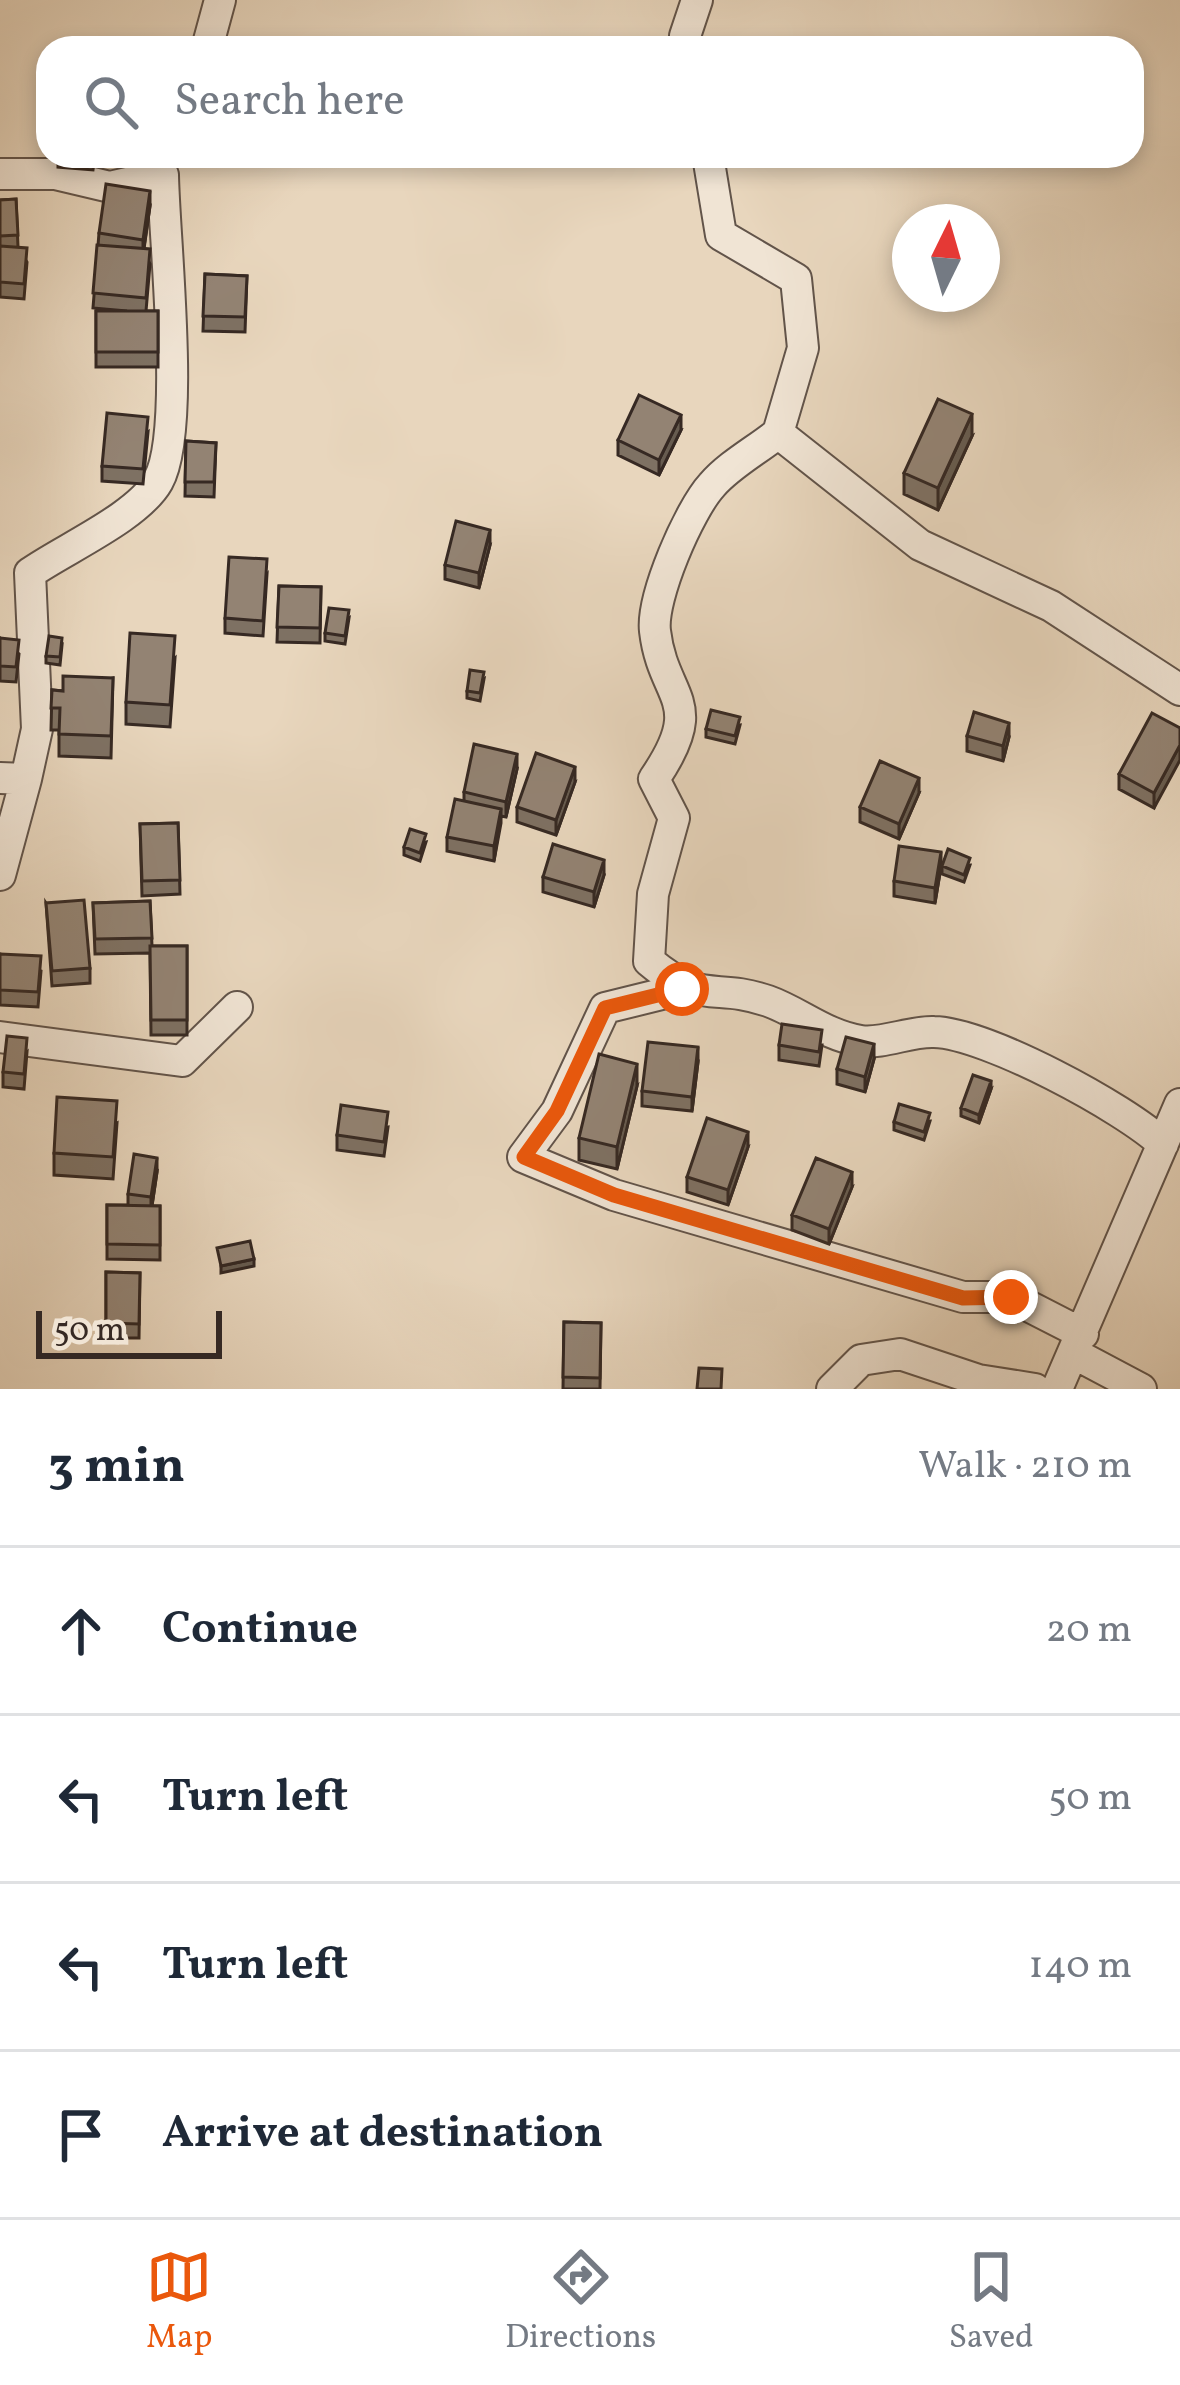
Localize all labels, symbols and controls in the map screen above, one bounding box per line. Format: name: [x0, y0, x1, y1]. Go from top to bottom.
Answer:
search box: [36, 36, 1144, 168]
icon: search: [78, 69, 144, 135]
text: Search here: [174, 71, 405, 134]
north arrow: [892, 204, 1000, 312]
route start: [655, 962, 709, 1016]
route end: [984, 1270, 1038, 1324]
scale bar: [36, 1305, 222, 1358]
text: 50 m: [54, 1309, 125, 1355]
text: 3 min: [48, 1432, 185, 1503]
text: Walk · 210 m: [918, 1440, 1132, 1494]
icon: ahead: [48, 1598, 114, 1664]
text: Continue: [162, 1599, 358, 1662]
text: 20 m: [1046, 1604, 1132, 1658]
icon: left: [48, 1766, 114, 1832]
text: Turn left: [162, 1767, 348, 1830]
text: 50 m: [1048, 1772, 1132, 1826]
icon: left: [48, 1934, 114, 2000]
text: Turn left: [162, 1935, 348, 1998]
text: 140 m: [1029, 1940, 1132, 1994]
icon: arrive: [48, 2102, 114, 2168]
text: Arrive at destination: [162, 2103, 603, 2166]
tab: Map: [146, 2244, 212, 2362]
tab: Directions: [505, 2244, 656, 2362]
tab: Saved: [949, 2244, 1034, 2362]

